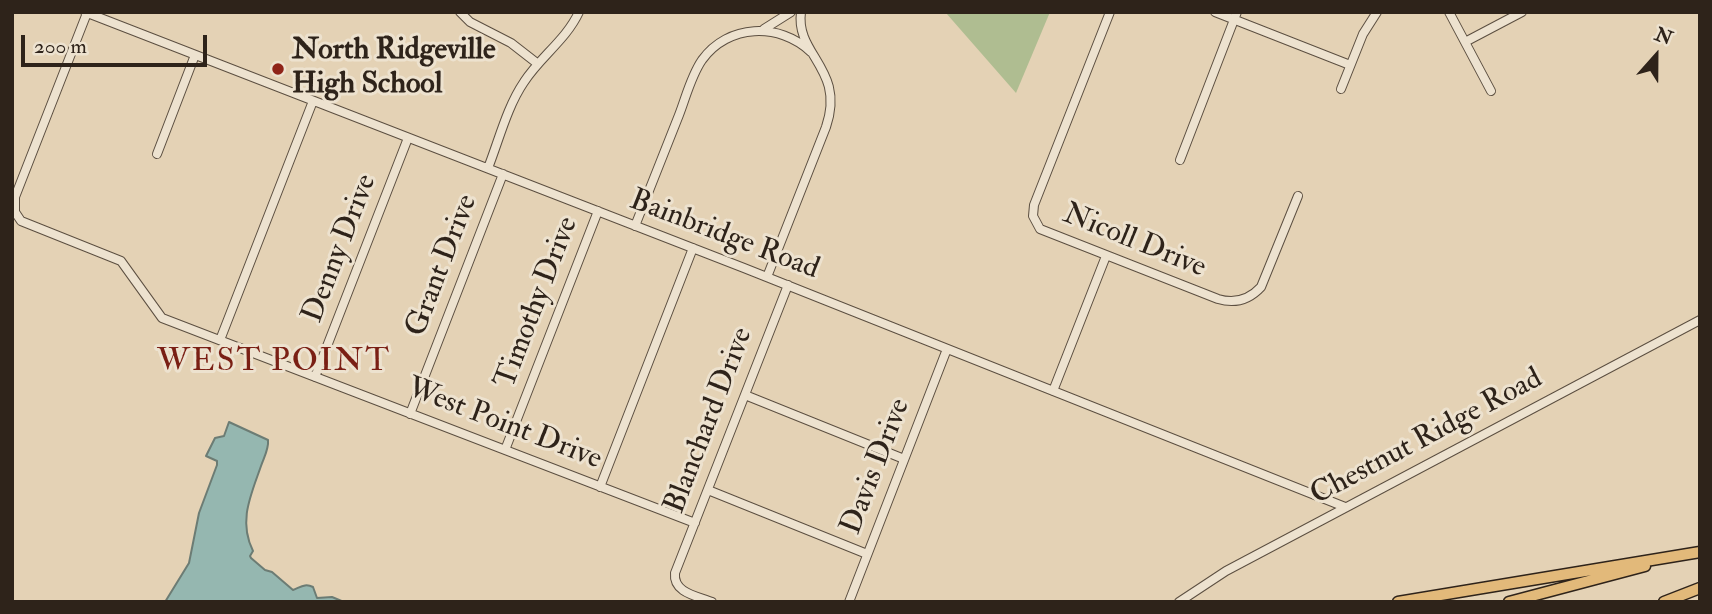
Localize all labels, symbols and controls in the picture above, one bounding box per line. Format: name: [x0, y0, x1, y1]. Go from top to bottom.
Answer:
scale bar: [24, 21, 210, 65]
north arrow: [1621, 21, 1691, 91]
text: N: [1651, 22, 1676, 51]
text: 200 m: [34, 33, 87, 60]
place label: North Ridgeville High School: [292, 34, 496, 104]
marker: North Ridgeville High School: [270, 61, 286, 77]
street label: Denny Drive: [296, 170, 386, 328]
street label: Bainbridge Road: [624, 183, 824, 289]
street label: Grant Drive: [400, 190, 486, 342]
street label: Nicoll Drive: [1057, 197, 1211, 287]
street label: Timothy Drive: [489, 212, 587, 394]
street label: Blanchard Drive: [658, 323, 762, 519]
district label: WEST POINT: [158, 344, 390, 382]
street label: Chestnut Ridge Road: [1305, 362, 1549, 514]
street label: West Point Drive: [402, 371, 606, 479]
street label: Davis Drive: [835, 394, 919, 540]

